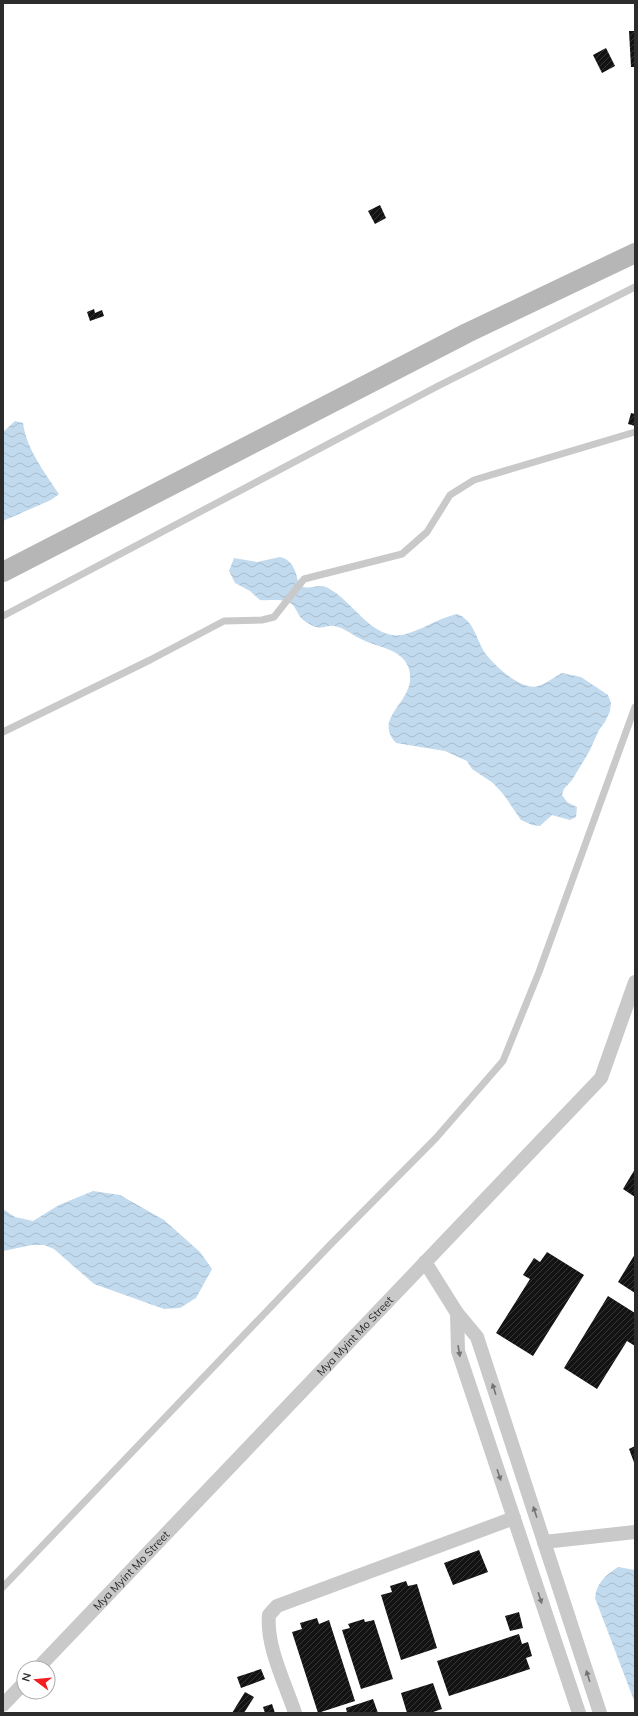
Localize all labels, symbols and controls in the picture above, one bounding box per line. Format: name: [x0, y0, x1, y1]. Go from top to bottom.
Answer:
street label: Mya Myint Mo Street: [314, 1293, 396, 1379]
one-way arrow: [456, 1345, 462, 1358]
one-way arrow: [491, 1382, 497, 1394]
one-way arrow: [496, 1469, 502, 1481]
one-way arrow: [532, 1506, 538, 1518]
street label: Mya Myint Mo Street: [90, 1527, 173, 1613]
one-way arrow: [538, 1592, 544, 1604]
north arrow: [16, 1660, 56, 1700]
one-way arrow: [585, 1670, 591, 1682]
text: N: [19, 1671, 34, 1683]

